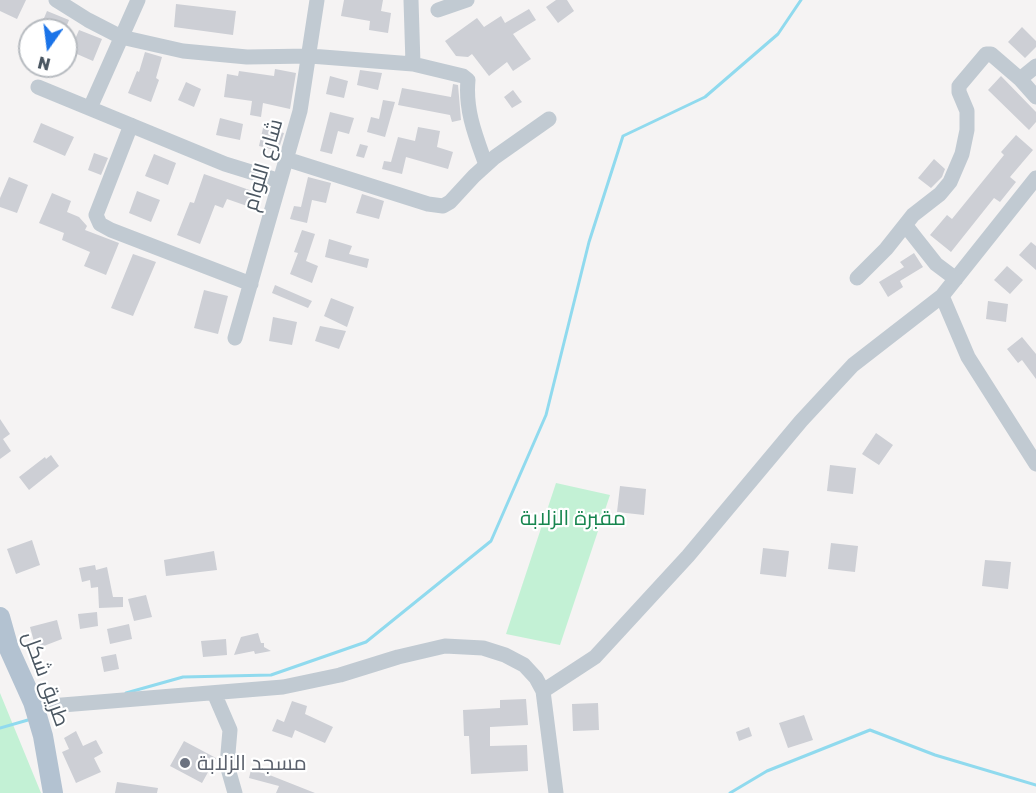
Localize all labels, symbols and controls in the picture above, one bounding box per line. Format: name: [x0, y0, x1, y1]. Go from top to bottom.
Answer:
north arrow: [18, 18, 78, 78]
text: N: [36, 52, 52, 75]
street label: شارع اللوام: [238, 116, 288, 214]
park label: مقبرة الزلابة: [520, 505, 626, 531]
street label: طريق شكل: [17, 628, 75, 730]
place label: مسجد الزلابة: [197, 750, 307, 776]
marker: مسجد الزلابة: [178, 756, 192, 770]

